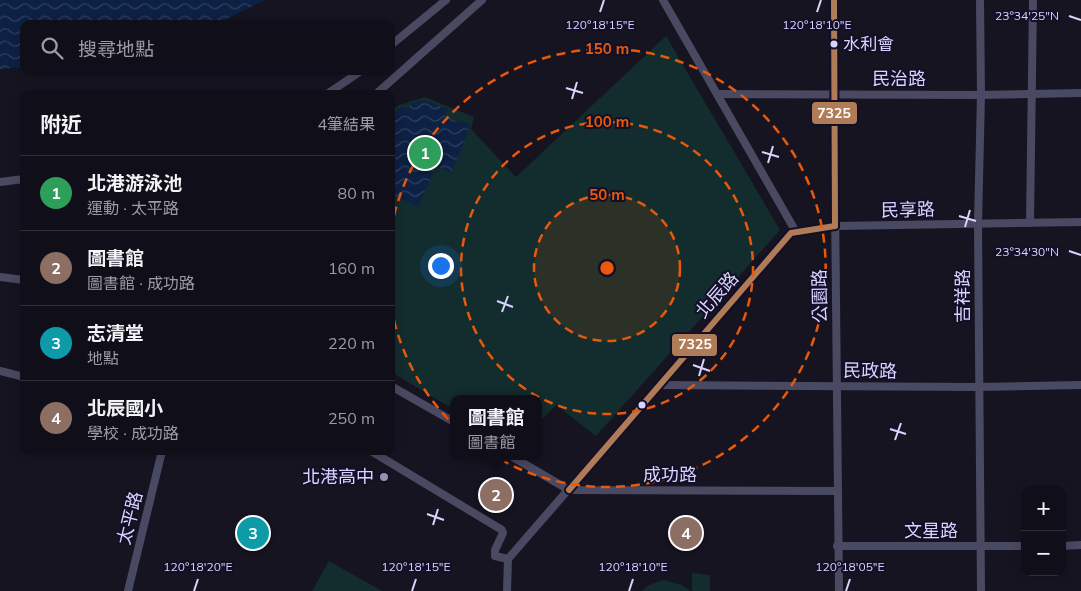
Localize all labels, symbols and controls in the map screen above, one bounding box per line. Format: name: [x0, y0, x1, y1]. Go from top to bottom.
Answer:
text: 23°34'25"N: [995, 8, 1059, 23]
text: 120°18'15"E: [565, 17, 635, 32]
text: 120°18'10"E: [782, 17, 852, 32]
search box: [20, 20, 395, 75]
place label: 水利會: [843, 33, 894, 54]
icon: search: [38, 34, 66, 62]
text: 搜尋地點: [78, 37, 154, 61]
text: 150 m: [585, 39, 629, 58]
marker: 水利會: [829, 39, 839, 49]
street label: 民治路: [872, 67, 926, 90]
line badge: 7325: [811, 101, 858, 125]
text: 7325: [817, 104, 851, 122]
text: 附近: [40, 111, 82, 137]
text: 100 m: [585, 112, 629, 131]
text: 4筆結果: [317, 114, 375, 134]
pin: 1: [409, 134, 441, 172]
text: 北港游泳池: [87, 171, 182, 195]
text: 1: [51, 183, 61, 203]
text: 80 m: [338, 183, 375, 203]
text: 50 m: [589, 185, 625, 204]
text: 運動 · 太平路: [87, 198, 179, 218]
street label: 民享路: [881, 198, 935, 221]
text: 23°34'30"N: [995, 244, 1059, 259]
text: 圖書館: [87, 246, 144, 270]
your location: [428, 253, 454, 279]
text: 2: [51, 258, 61, 278]
text: 160 m: [328, 258, 375, 278]
centre of rings: [598, 259, 616, 277]
street label: 北辰路: [690, 267, 743, 323]
street label: 公園路: [808, 269, 831, 323]
street label: 吉祥路: [951, 269, 974, 323]
text: 圖書館 · 成功路: [87, 273, 195, 293]
text: 志清堂: [87, 321, 144, 345]
text: 3: [51, 333, 61, 353]
text: 220 m: [328, 333, 375, 353]
line badge: 7325: [671, 333, 718, 357]
text: 7325: [678, 335, 712, 353]
text: 地點: [87, 348, 119, 368]
street label: 民政路: [843, 359, 897, 382]
popup: [450, 395, 542, 460]
text: 北辰國小: [87, 396, 163, 420]
unlabelled marker: [637, 400, 647, 410]
text: 圖書館: [467, 405, 525, 429]
text: 4: [51, 408, 61, 428]
text: 250 m: [328, 408, 375, 428]
text: 學校 · 成功路: [87, 423, 179, 443]
text: 圖書館: [467, 432, 516, 452]
street label: 成功路: [643, 463, 697, 486]
place label: 北港高中: [302, 465, 374, 488]
marker: 北港高中: [378, 471, 390, 483]
pin: 2: [480, 476, 512, 514]
map controls: [1021, 486, 1066, 576]
button: +: [1021, 486, 1066, 531]
street label: 太平路: [112, 489, 147, 547]
pin: 3: [237, 514, 269, 552]
pin: 4: [670, 514, 702, 552]
street label: 文星路: [904, 519, 958, 542]
button: −: [1021, 531, 1066, 576]
text: 120°18'20"E: [163, 559, 233, 574]
text: 120°18'15"E: [381, 559, 451, 574]
text: 120°18'10"E: [598, 559, 668, 574]
text: 120°18'05"E: [815, 559, 885, 574]

